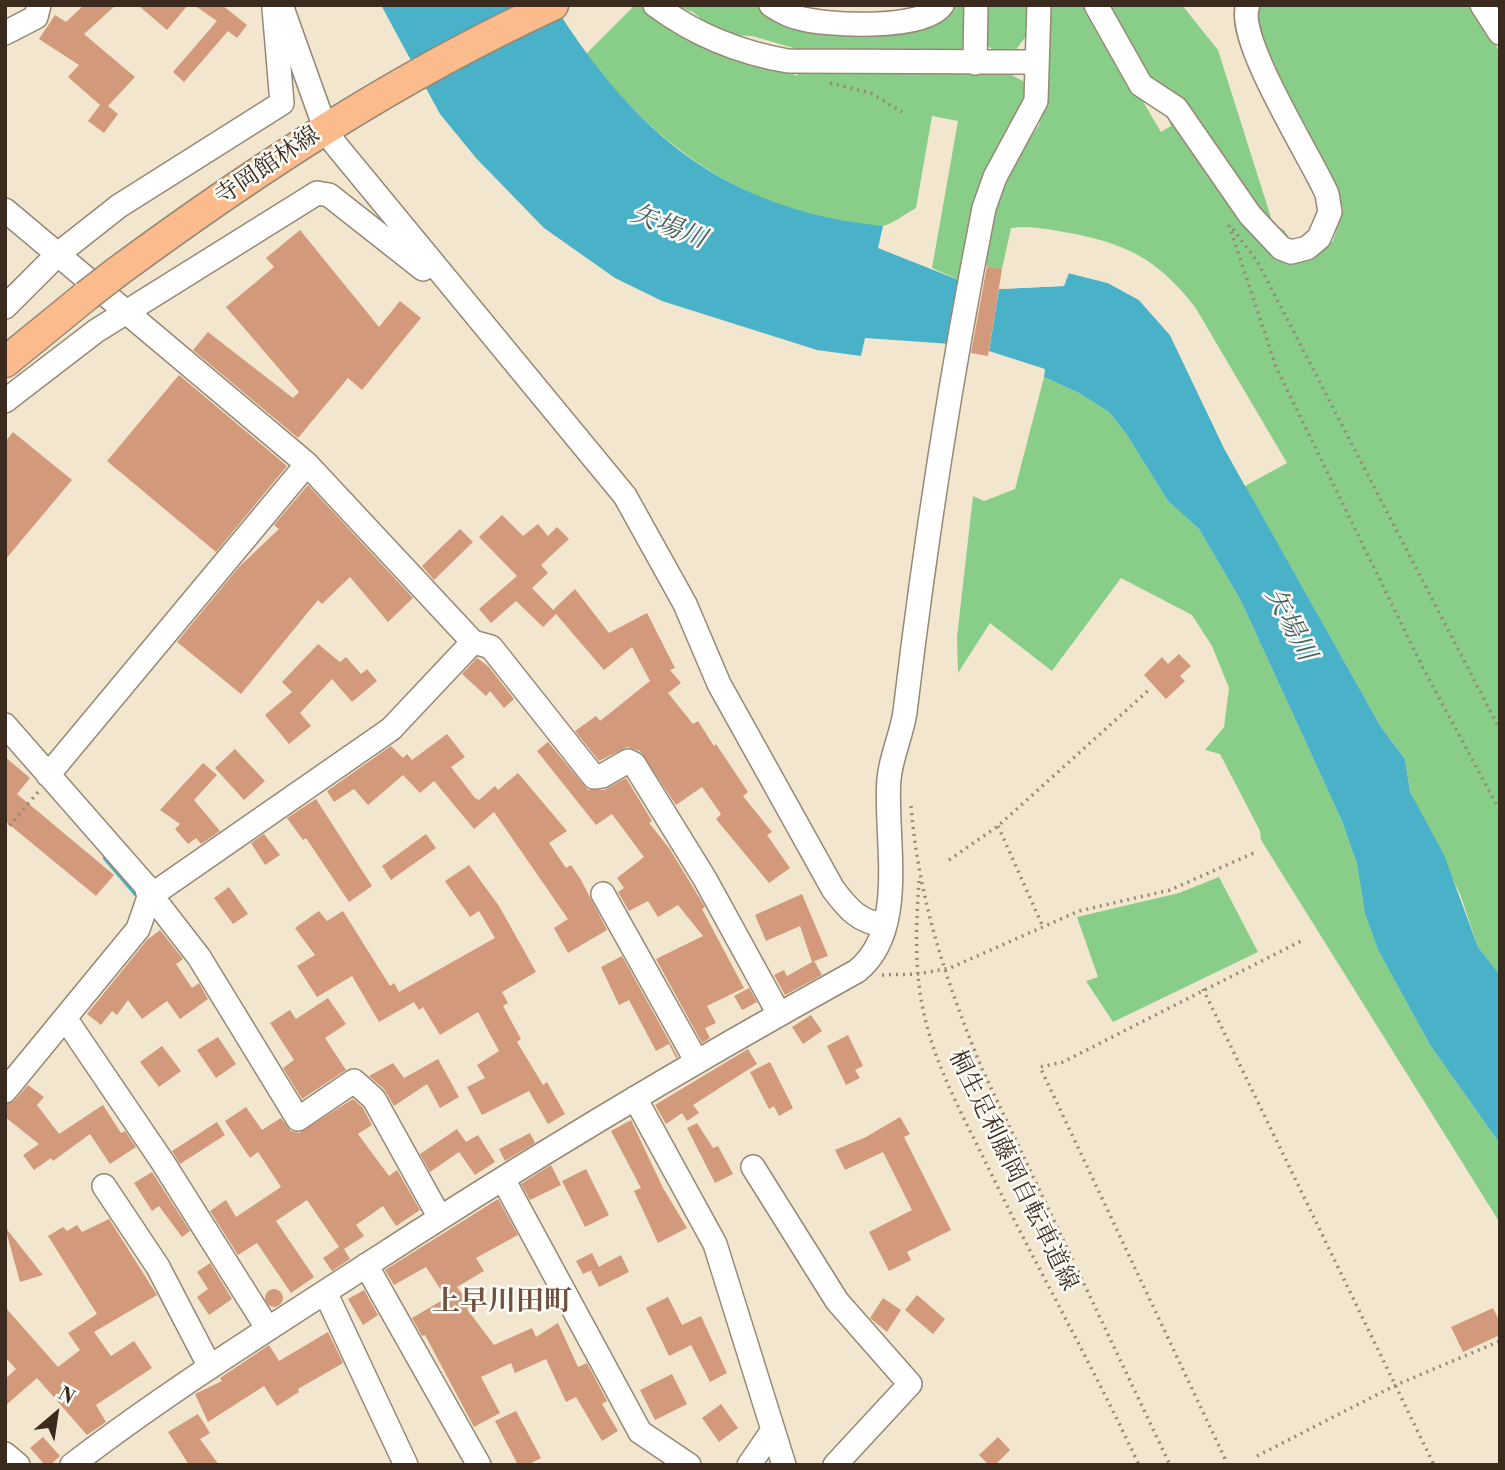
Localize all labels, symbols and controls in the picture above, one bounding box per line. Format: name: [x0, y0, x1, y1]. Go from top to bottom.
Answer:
street label: 寺岡館林線: [210, 122, 326, 212]
water label: 矢場川: [626, 199, 710, 257]
water label: 矢場川: [1257, 583, 1321, 667]
street label: 桐生足利藤岡自転車道線: [941, 1046, 1083, 1296]
district label: 上早川田町: [432, 1286, 572, 1320]
north arrow: [21, 1379, 91, 1449]
text: N: [54, 1381, 79, 1410]

